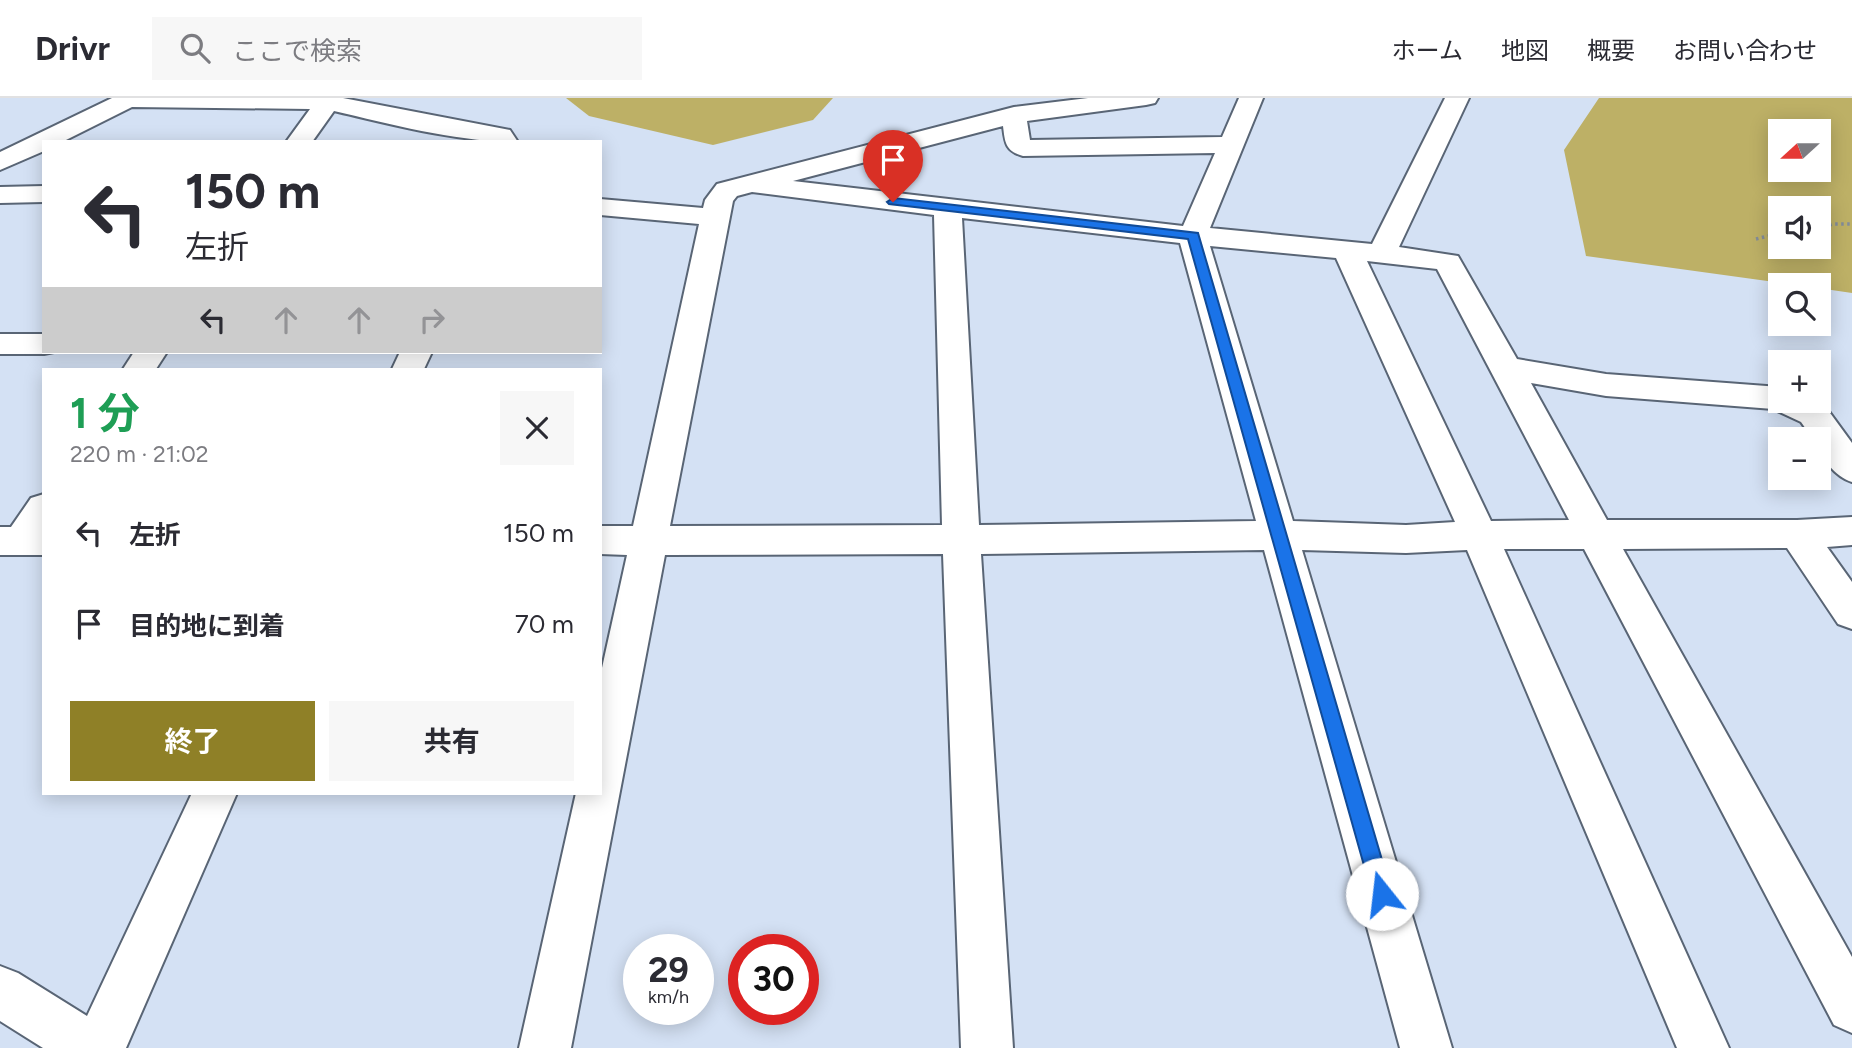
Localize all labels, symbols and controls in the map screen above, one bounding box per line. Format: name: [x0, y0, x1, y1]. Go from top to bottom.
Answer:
search box: [152, 17, 642, 80]
text: Drivr: [35, 29, 110, 68]
icon: search: [176, 29, 214, 67]
text: ここで検索: [232, 35, 362, 67]
text: ホーム: [1392, 36, 1463, 65]
text: 地図: [1501, 36, 1549, 65]
text: 概要: [1587, 36, 1635, 65]
text: お問い合わせ: [1673, 36, 1817, 65]
north arrow: [1768, 119, 1830, 182]
map controls: [1768, 119, 1831, 490]
pin: [863, 130, 923, 202]
icon: arrive: [874, 141, 912, 179]
text: 150 m: [185, 161, 320, 220]
icon: left: [70, 168, 161, 259]
button: sound: [1768, 196, 1831, 259]
text: 左折: [185, 228, 249, 266]
button: search: [1768, 273, 1831, 336]
icon: left: [194, 301, 232, 339]
icon: ahead: [267, 301, 305, 339]
icon: ahead: [340, 301, 378, 339]
icon: right: [413, 301, 451, 339]
button: +: [1768, 350, 1831, 413]
text: 1 分: [70, 388, 140, 439]
button: close: [500, 391, 574, 465]
button: −: [1768, 427, 1831, 490]
text: 220 m · 21:02: [70, 440, 209, 468]
icon: left: [70, 514, 108, 552]
text: 150 m: [503, 517, 574, 549]
text: 左折: [129, 519, 181, 551]
icon: arrive: [70, 605, 108, 643]
text: 70 m: [515, 608, 574, 640]
text: 目的地に到着: [129, 610, 285, 642]
button: 終了: [70, 701, 315, 781]
button: 共有: [329, 701, 574, 781]
position arrow: [1345, 857, 1419, 931]
speed limit sign: 30: [728, 934, 819, 1025]
text: 29: [648, 949, 689, 991]
text: km/h: [648, 986, 689, 1008]

